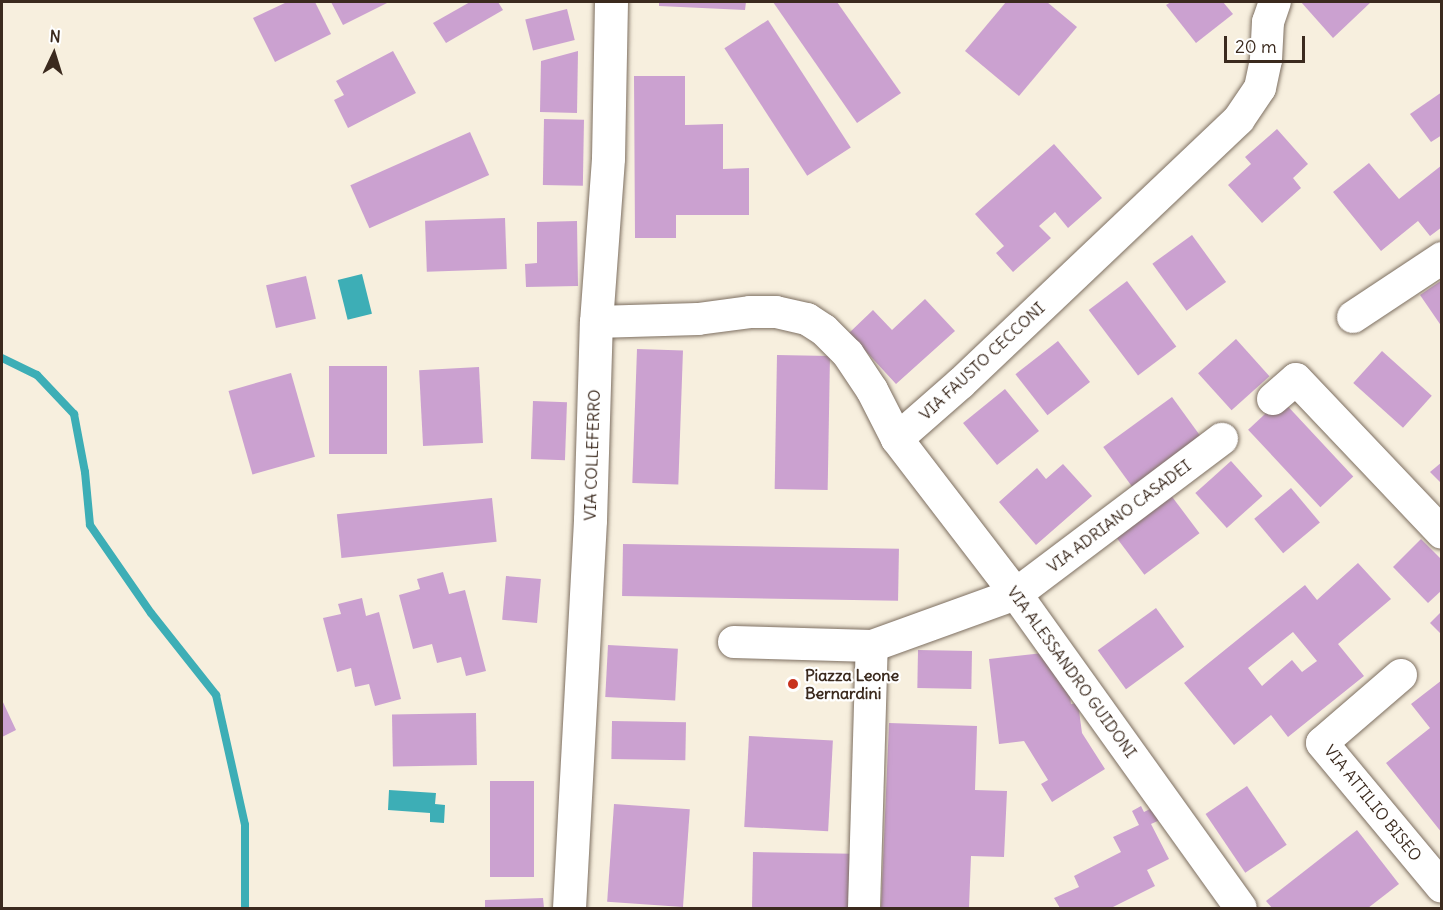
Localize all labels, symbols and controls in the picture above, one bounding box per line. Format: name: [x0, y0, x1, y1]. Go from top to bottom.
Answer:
north arrow: [24, 24, 84, 84]
scale bar: [1227, 24, 1308, 62]
text: N: [49, 26, 61, 46]
text: 20 m: [1235, 35, 1277, 58]
street label: VIA FAUSTO CECCONI: [915, 298, 1049, 424]
street label: VIA COLLEFERRO: [580, 389, 604, 521]
street label: VIA ADRIANO CASADEI: [1043, 456, 1195, 576]
street label: VIA ALESSANDRO GUIDONI: [1003, 583, 1141, 761]
place label: Piazza Leone Bernardini: [805, 665, 899, 703]
marker: Piazza Leone Bernardini: [786, 677, 800, 691]
street label: VIA ATTILIO BISEO: [1320, 741, 1426, 865]

